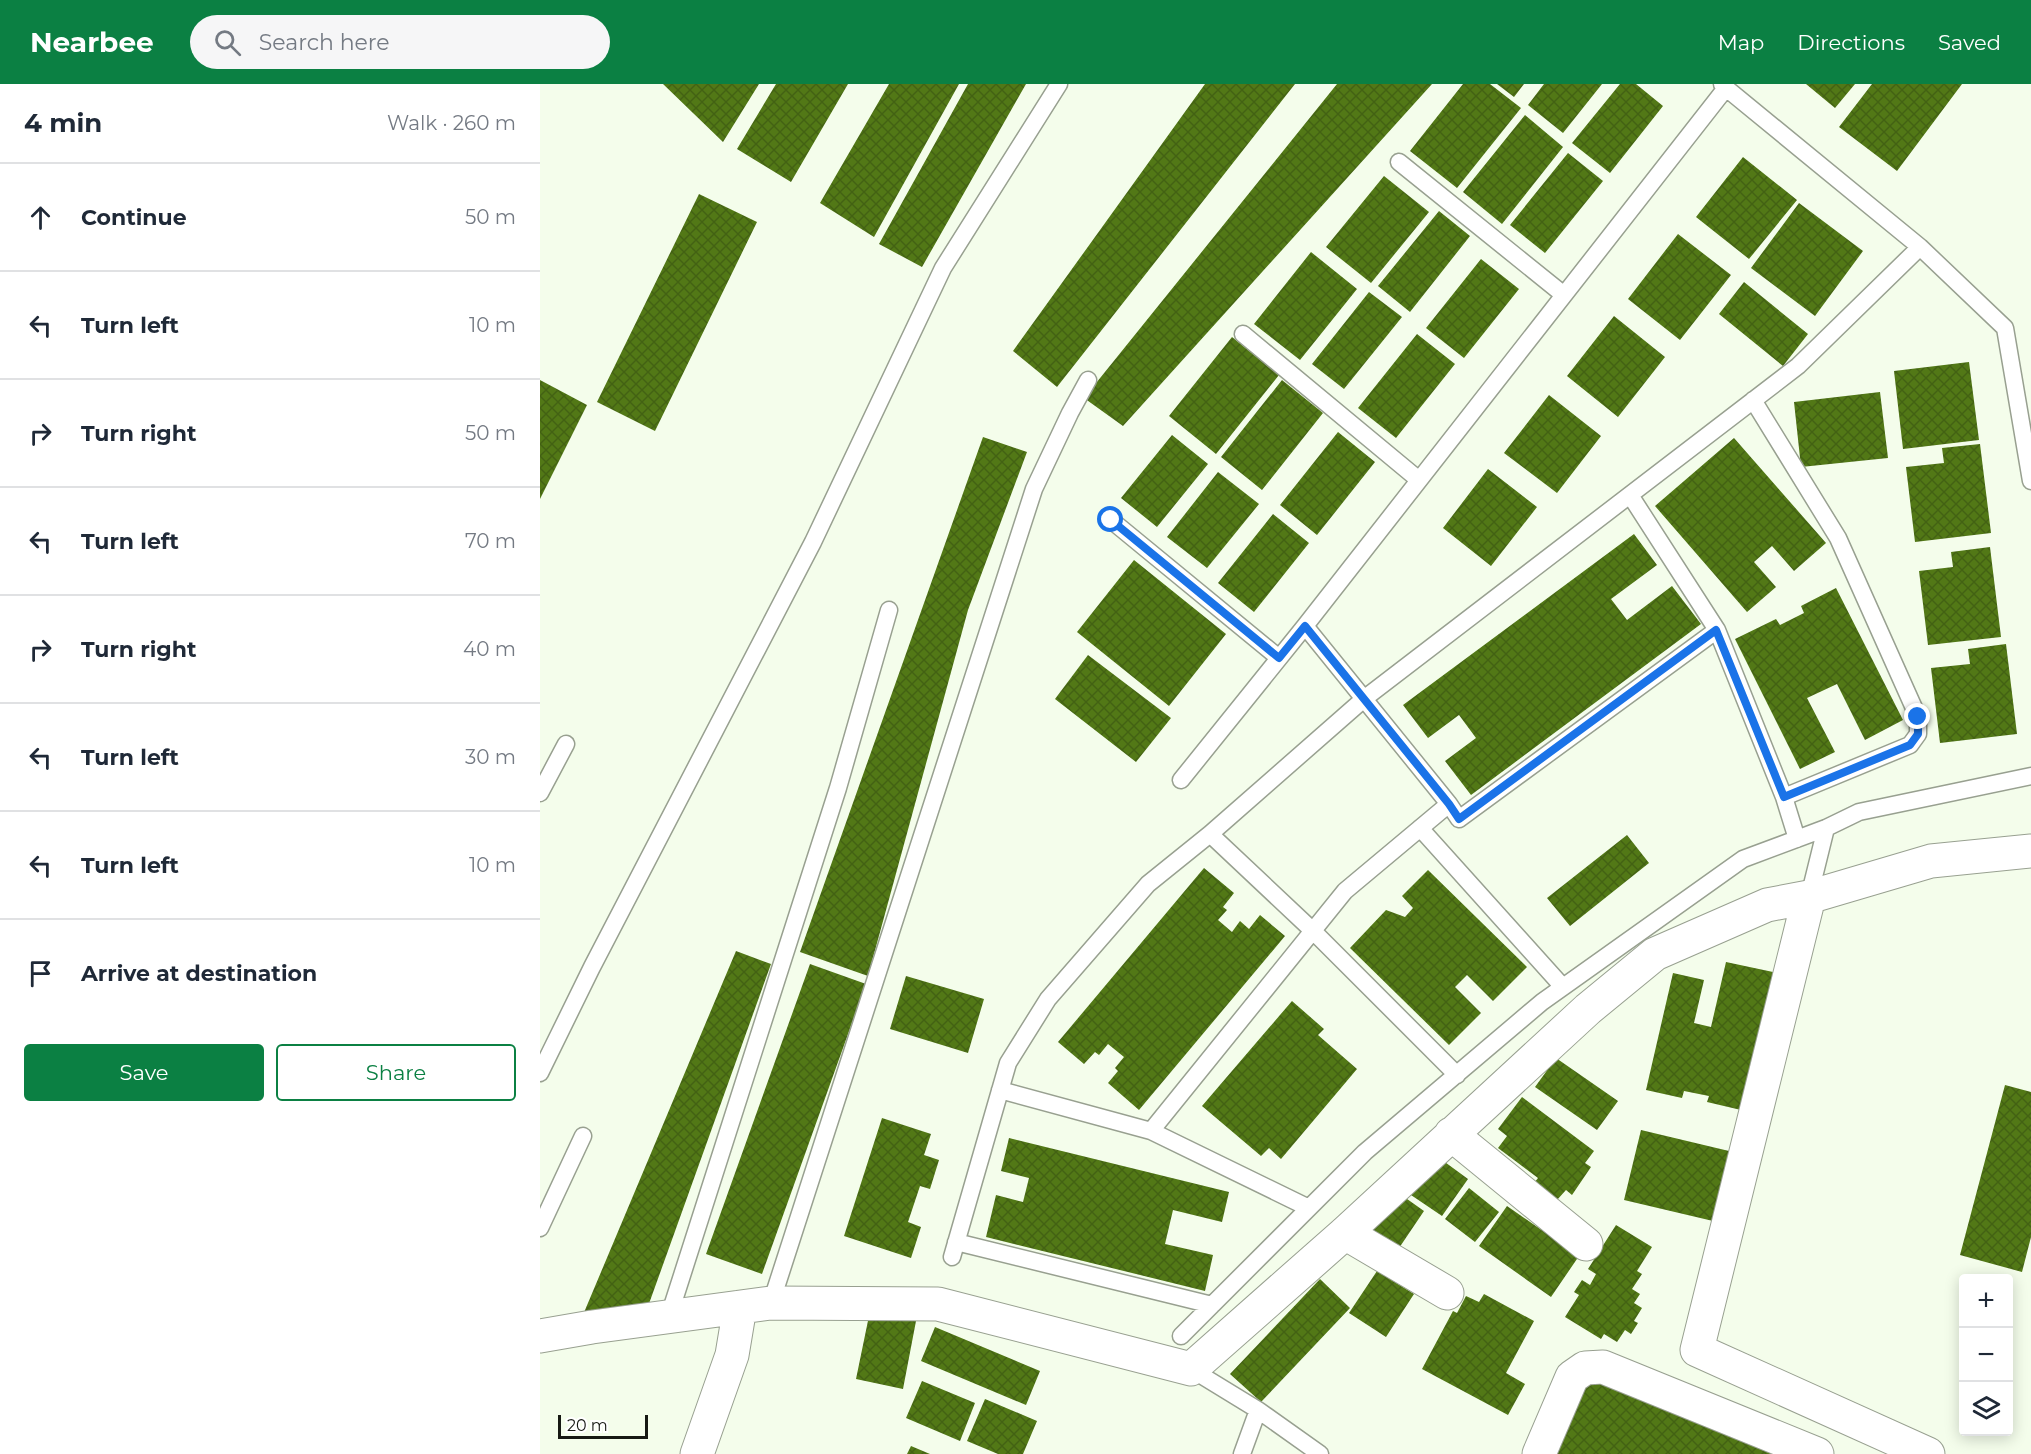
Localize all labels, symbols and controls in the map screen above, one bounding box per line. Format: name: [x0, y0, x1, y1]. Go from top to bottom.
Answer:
search box: [190, 15, 610, 69]
text: Nearbee: [30, 25, 154, 59]
icon: search: [211, 26, 244, 59]
text: Search here: [259, 29, 390, 56]
text: Map: [1718, 30, 1764, 55]
text: Directions: [1797, 30, 1905, 55]
text: Saved: [1938, 30, 2001, 55]
text: 4 min: [24, 107, 102, 139]
text: Walk · 260 m: [387, 111, 516, 135]
icon: ahead: [24, 201, 57, 234]
text: Continue: [81, 204, 187, 231]
text: 50 m: [465, 205, 516, 229]
icon: left: [24, 309, 57, 342]
text: Turn left: [81, 312, 179, 339]
text: 10 m: [469, 313, 516, 337]
icon: right: [24, 417, 57, 450]
text: Turn right: [81, 420, 196, 447]
text: 50 m: [465, 421, 516, 445]
route start: [1097, 506, 1123, 532]
icon: left: [24, 525, 57, 558]
text: Turn left: [81, 528, 179, 555]
text: 70 m: [465, 529, 516, 553]
icon: right: [24, 633, 57, 666]
text: Turn right: [81, 636, 196, 663]
text: 40 m: [463, 637, 516, 661]
route end: [1904, 703, 1930, 729]
icon: left: [24, 741, 57, 774]
text: Turn left: [81, 744, 179, 771]
text: 30 m: [465, 745, 516, 769]
icon: left: [24, 849, 57, 882]
text: Turn left: [81, 852, 179, 879]
text: 10 m: [469, 853, 516, 877]
icon: arrive: [24, 957, 57, 990]
text: Arrive at destination: [81, 960, 317, 987]
button: Save: [24, 1044, 264, 1101]
button: Share: [276, 1044, 516, 1101]
map controls: [1959, 1274, 2013, 1436]
button: +: [1959, 1274, 2013, 1328]
button: −: [1959, 1328, 2013, 1382]
button: layers: [1959, 1382, 2013, 1436]
scale bar: [558, 1412, 648, 1440]
text: 20 m: [567, 1416, 608, 1435]

